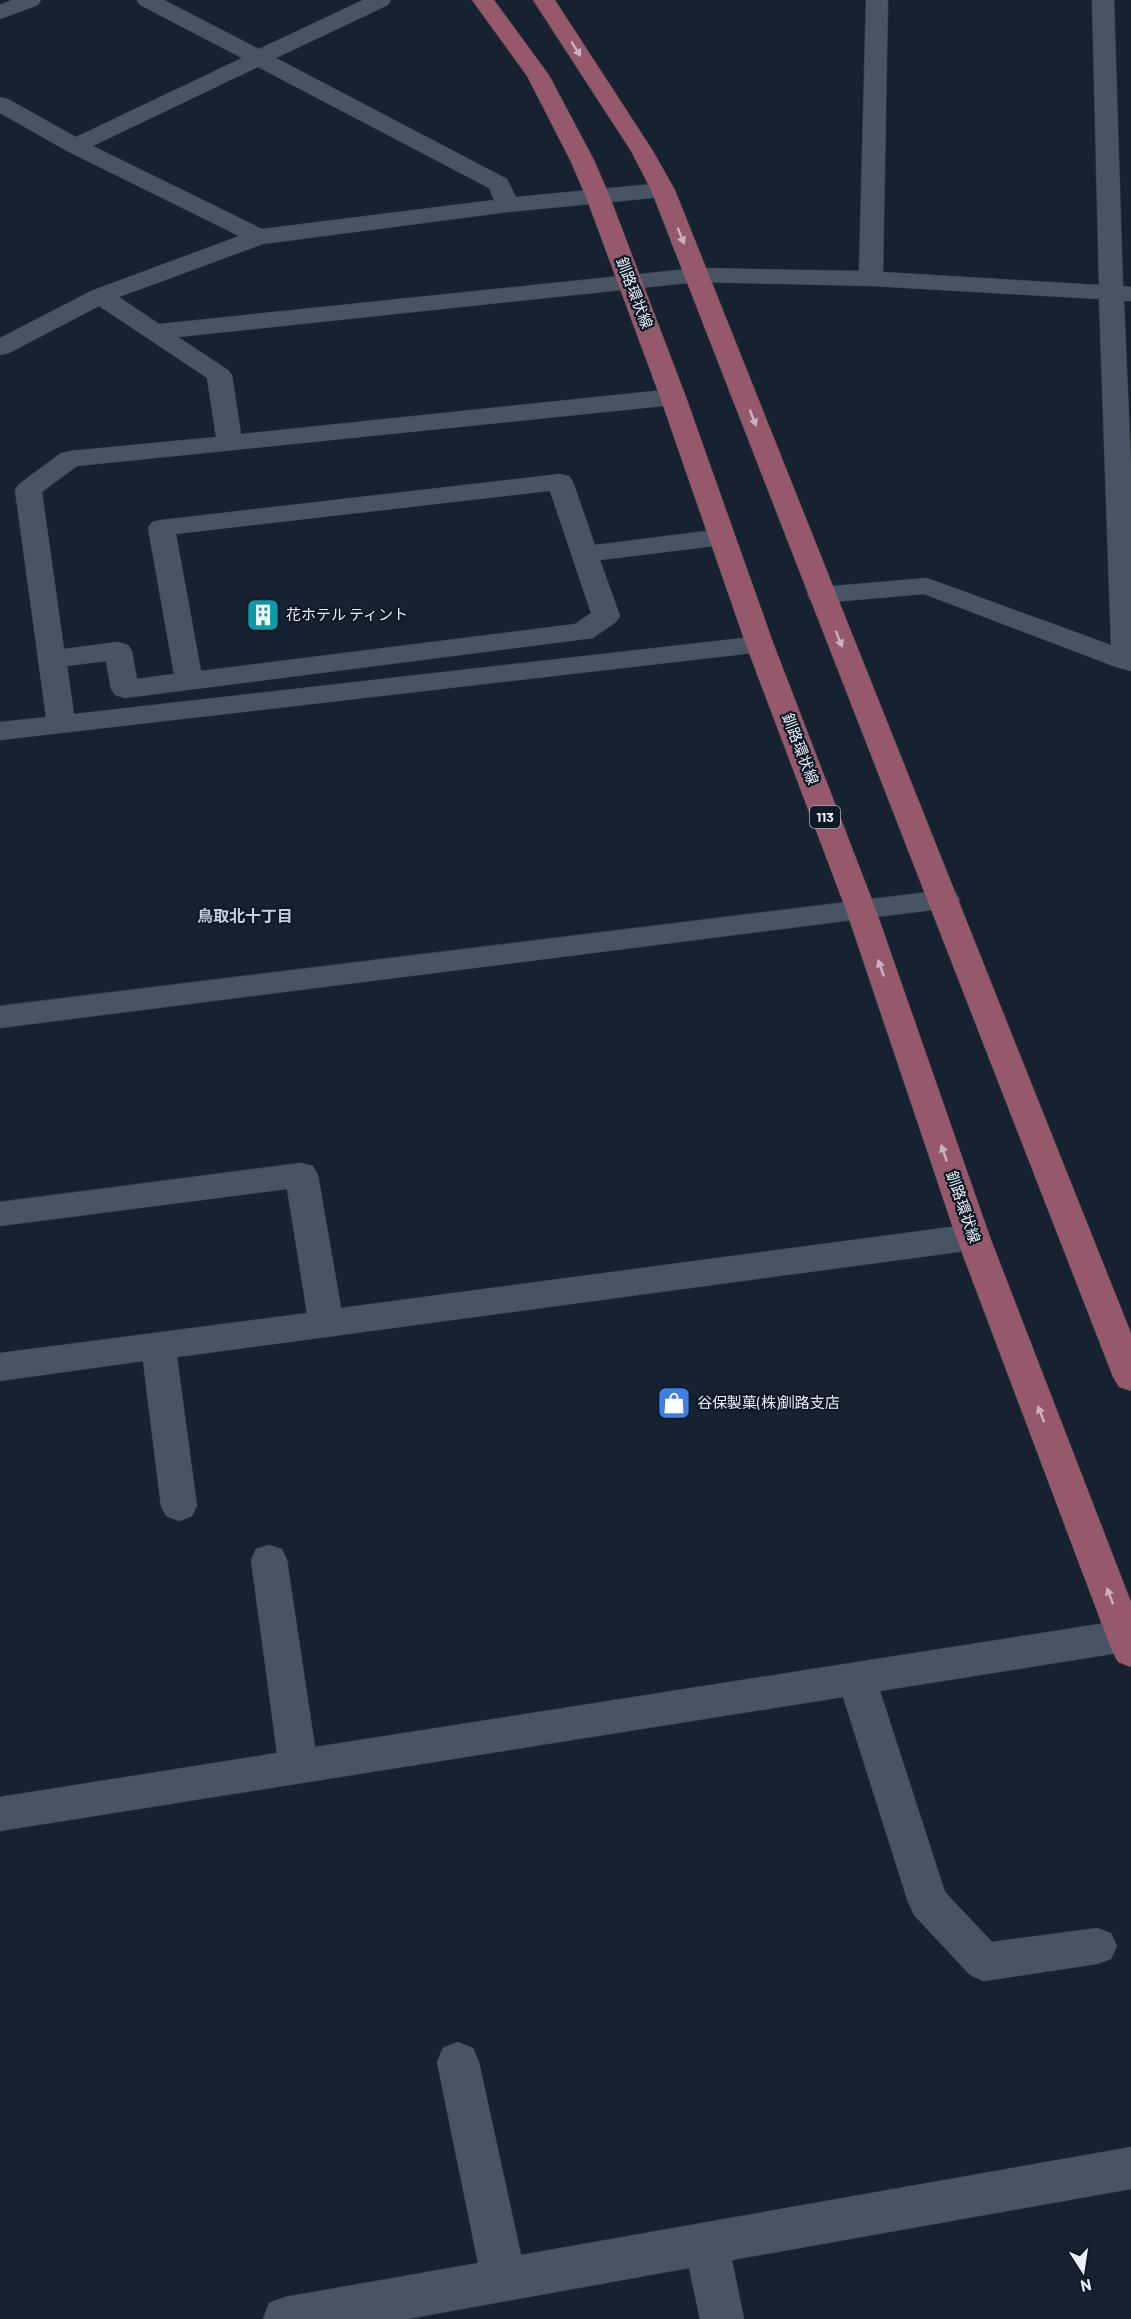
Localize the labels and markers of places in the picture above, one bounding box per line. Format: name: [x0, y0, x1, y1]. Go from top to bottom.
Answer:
building icon: 花ホテル ティント: [245, 597, 281, 633]
place label: 花ホテル ティント: [286, 605, 408, 623]
shop icon: 谷保製菓(株)釧路支店: [656, 1385, 692, 1421]
place label: 谷保製菓(株)釧路支店: [697, 1393, 840, 1411]

